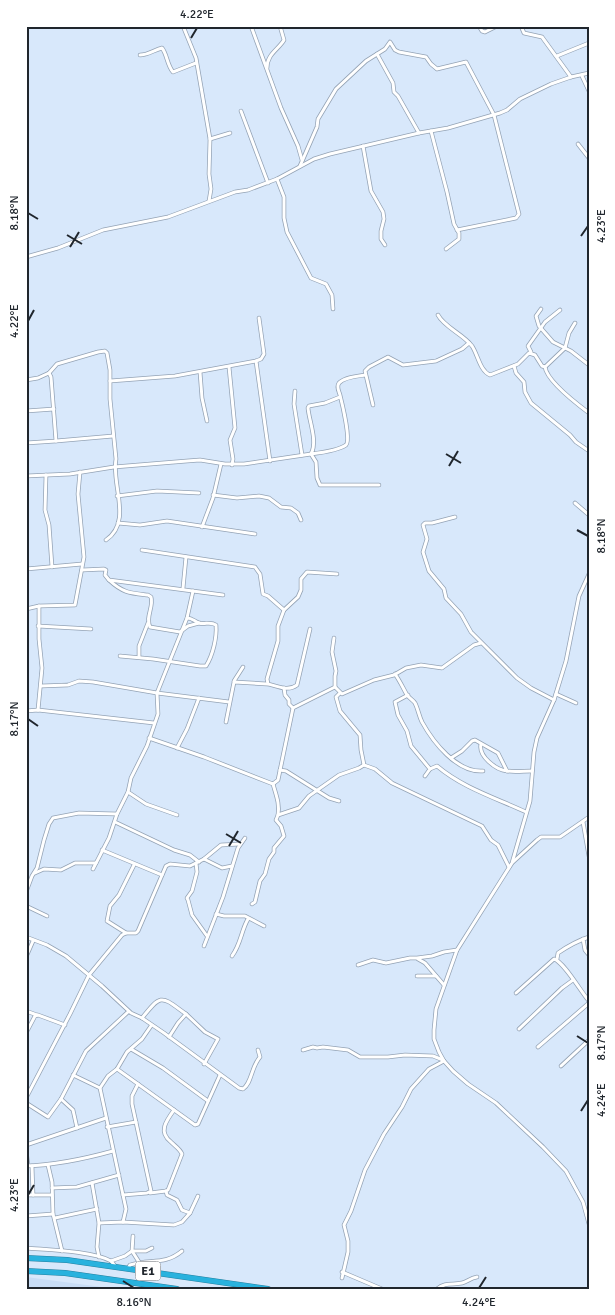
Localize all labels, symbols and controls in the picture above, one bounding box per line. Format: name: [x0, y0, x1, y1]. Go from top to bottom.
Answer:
text: 4.22°E: [180, 7, 214, 22]
text: 8.18°N: [7, 195, 22, 231]
text: 4.23°E: [594, 209, 609, 243]
text: 4.22°E: [7, 304, 22, 338]
text: 8.18°N: [594, 518, 609, 554]
text: 8.17°N: [7, 701, 22, 737]
text: 8.17°N: [594, 1025, 609, 1061]
text: 4.24°E: [594, 1083, 609, 1117]
text: 4.23°E: [7, 1178, 22, 1212]
road number: E1: [136, 1262, 160, 1280]
text: 8.16°N: [116, 1295, 152, 1310]
text: 4.24°E: [462, 1295, 496, 1310]

